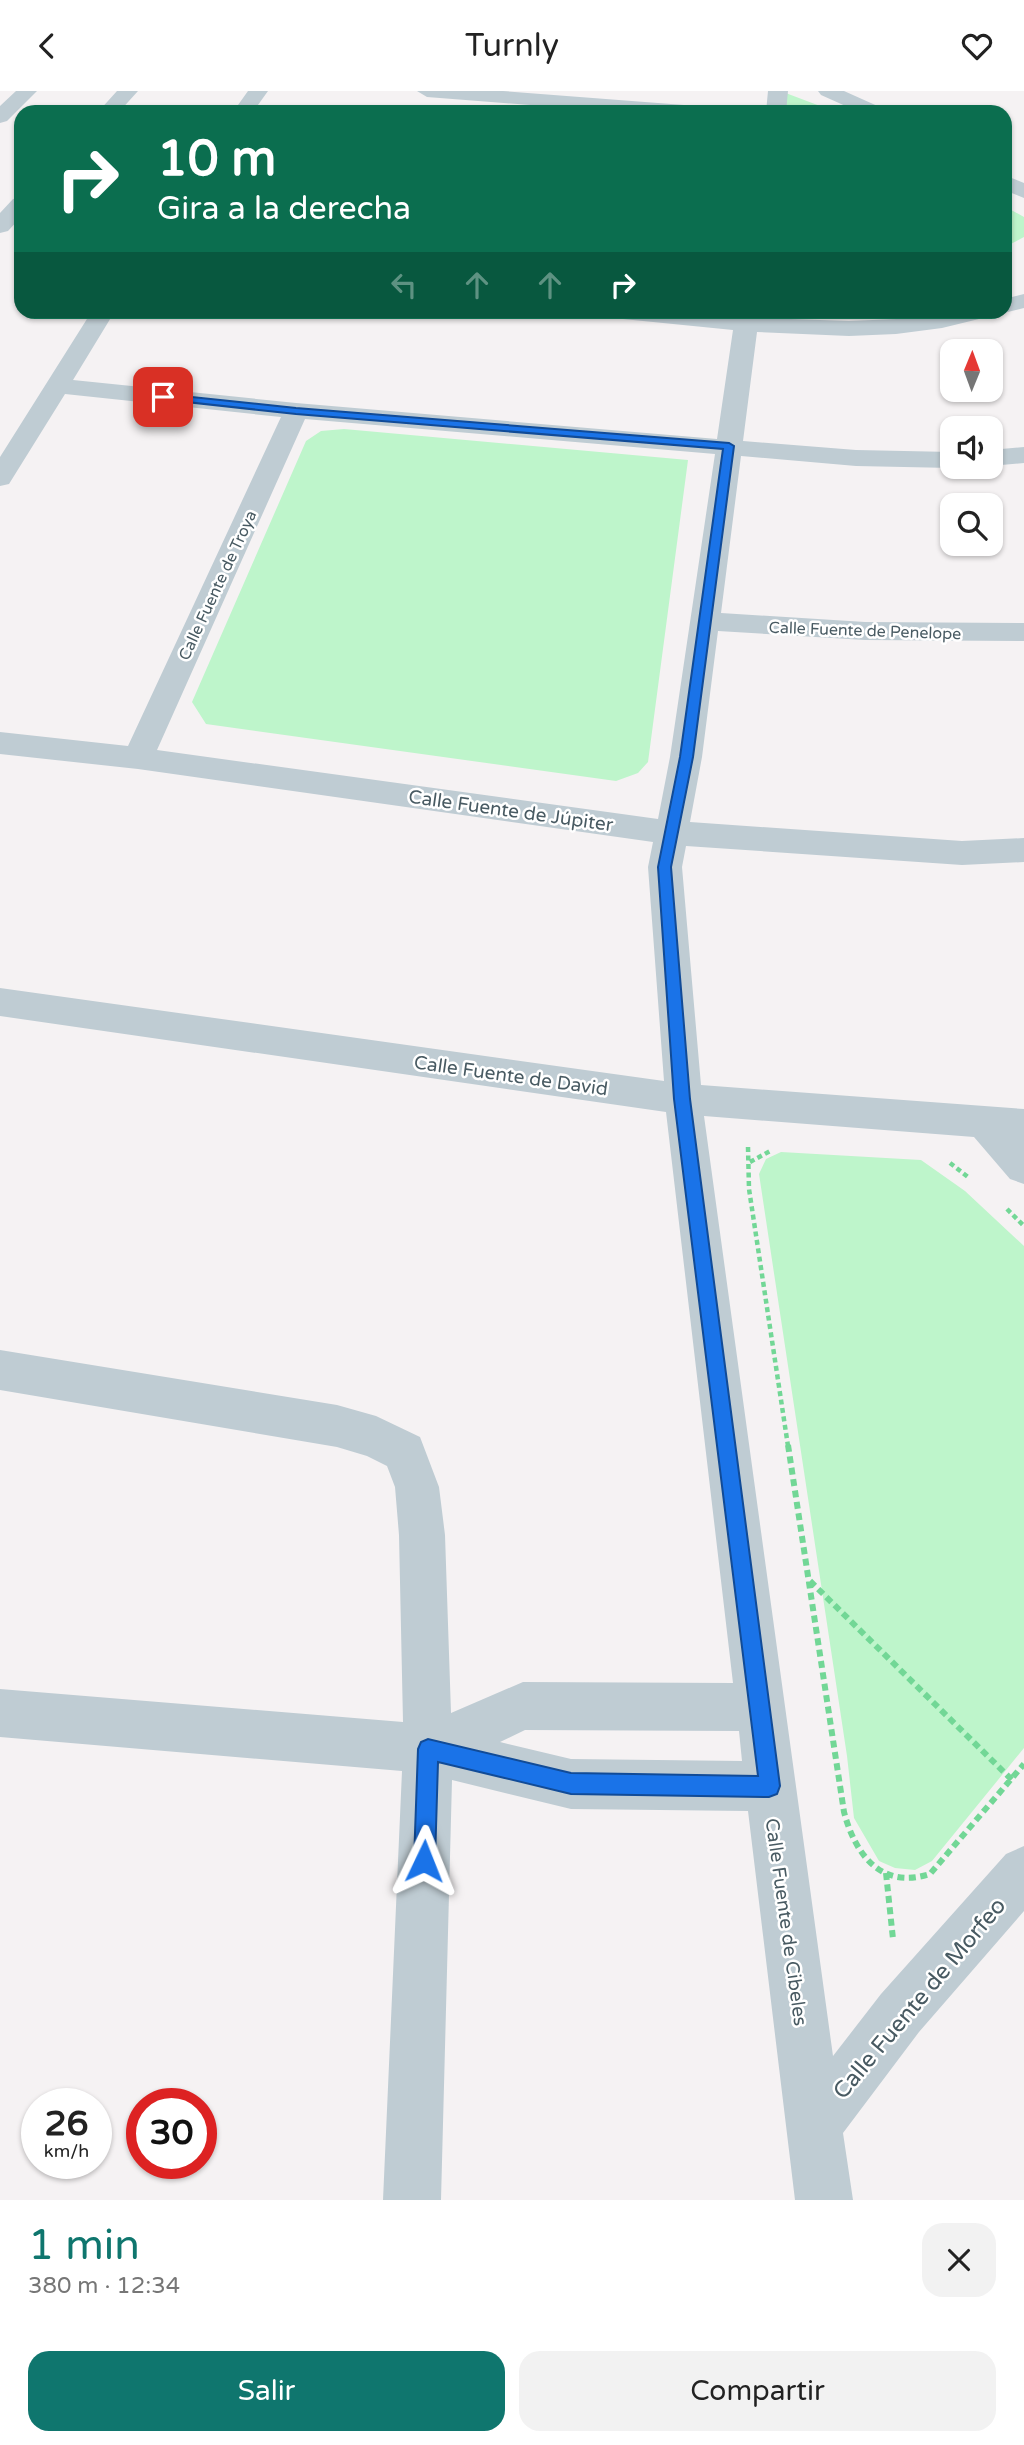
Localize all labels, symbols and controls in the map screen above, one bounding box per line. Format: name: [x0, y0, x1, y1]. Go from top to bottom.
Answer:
icon: back: [28, 27, 66, 65]
text: Turnly: [465, 27, 559, 65]
icon: heart: [958, 27, 996, 65]
text: 10 m: [157, 130, 276, 189]
icon: right: [42, 133, 133, 224]
text: Gira a la derecha: [157, 190, 411, 228]
icon: left: [385, 266, 423, 304]
icon: ahead: [458, 266, 496, 304]
icon: ahead: [531, 266, 569, 304]
icon: right: [604, 266, 642, 304]
north arrow: [940, 339, 1003, 403]
map controls: [940, 339, 1003, 556]
pin: [133, 367, 193, 427]
icon: arrive: [144, 378, 182, 416]
button: sound: [940, 416, 1003, 479]
button: search: [940, 493, 1003, 556]
street label: Calle Fuente de Troya: [174, 507, 261, 664]
street label: Calle Fuente de Penelope: [768, 618, 962, 644]
street label: Calle Fuente de Júpiter: [407, 786, 615, 836]
street label: Calle Fuente de David: [413, 1051, 609, 1100]
street label: Calle Fuente de Cibeles: [761, 1817, 811, 2027]
position arrow: [387, 1824, 461, 1898]
street label: Calle Fuente de Morfeo: [827, 1892, 1012, 2105]
speed limit sign: 30: [126, 2088, 217, 2179]
text: 26: [45, 2103, 88, 2145]
text: km/h: [44, 2140, 89, 2162]
text: 1 min: [28, 2220, 140, 2271]
button: close: [922, 2223, 996, 2297]
text: 380 m · 12:34: [28, 2272, 180, 2300]
button: Salir: [28, 2351, 505, 2431]
button: Compartir: [519, 2351, 996, 2431]

